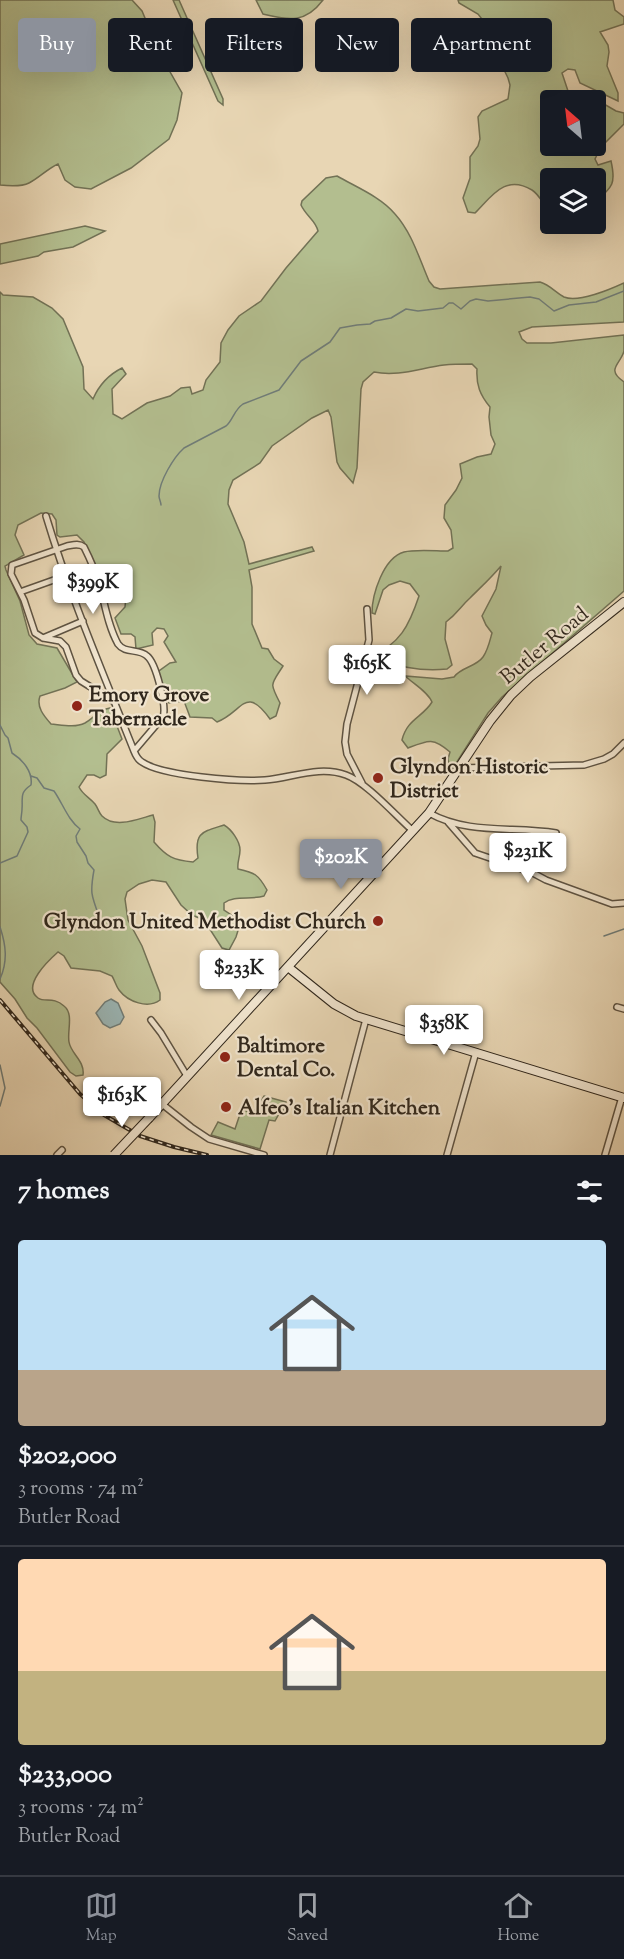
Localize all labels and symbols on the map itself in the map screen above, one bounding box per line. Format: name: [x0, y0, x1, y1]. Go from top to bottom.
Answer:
north arrow: [540, 90, 606, 156]
pin: $399K: [51, 564, 135, 615]
street label: Butler Road: [494, 600, 596, 693]
pin: $165K: [325, 645, 409, 696]
place label: Emory Grove Tabernacle: [89, 681, 209, 735]
marker: Emory Grove Tabernacle: [70, 699, 84, 713]
place label: Glyndon Historic District: [390, 753, 549, 807]
marker: Glyndon Historic District: [371, 771, 385, 785]
pin: $231K: [486, 833, 570, 884]
pin: $202K: [299, 839, 383, 890]
place label: Glyndon United Methodist Church: [44, 908, 367, 938]
marker: Glyndon United Methodist Church: [371, 914, 385, 928]
pin: $233K: [197, 950, 281, 1001]
pin: $358K: [402, 1005, 486, 1056]
place label: Baltimore Dental Co.: [237, 1032, 335, 1086]
marker: Baltimore Dental Co.: [218, 1050, 232, 1064]
pin: $163K: [80, 1077, 164, 1128]
place label: Alfeo's Italian Kitchen: [238, 1094, 441, 1124]
marker: Alfeo's Italian Kitchen: [219, 1100, 233, 1114]

